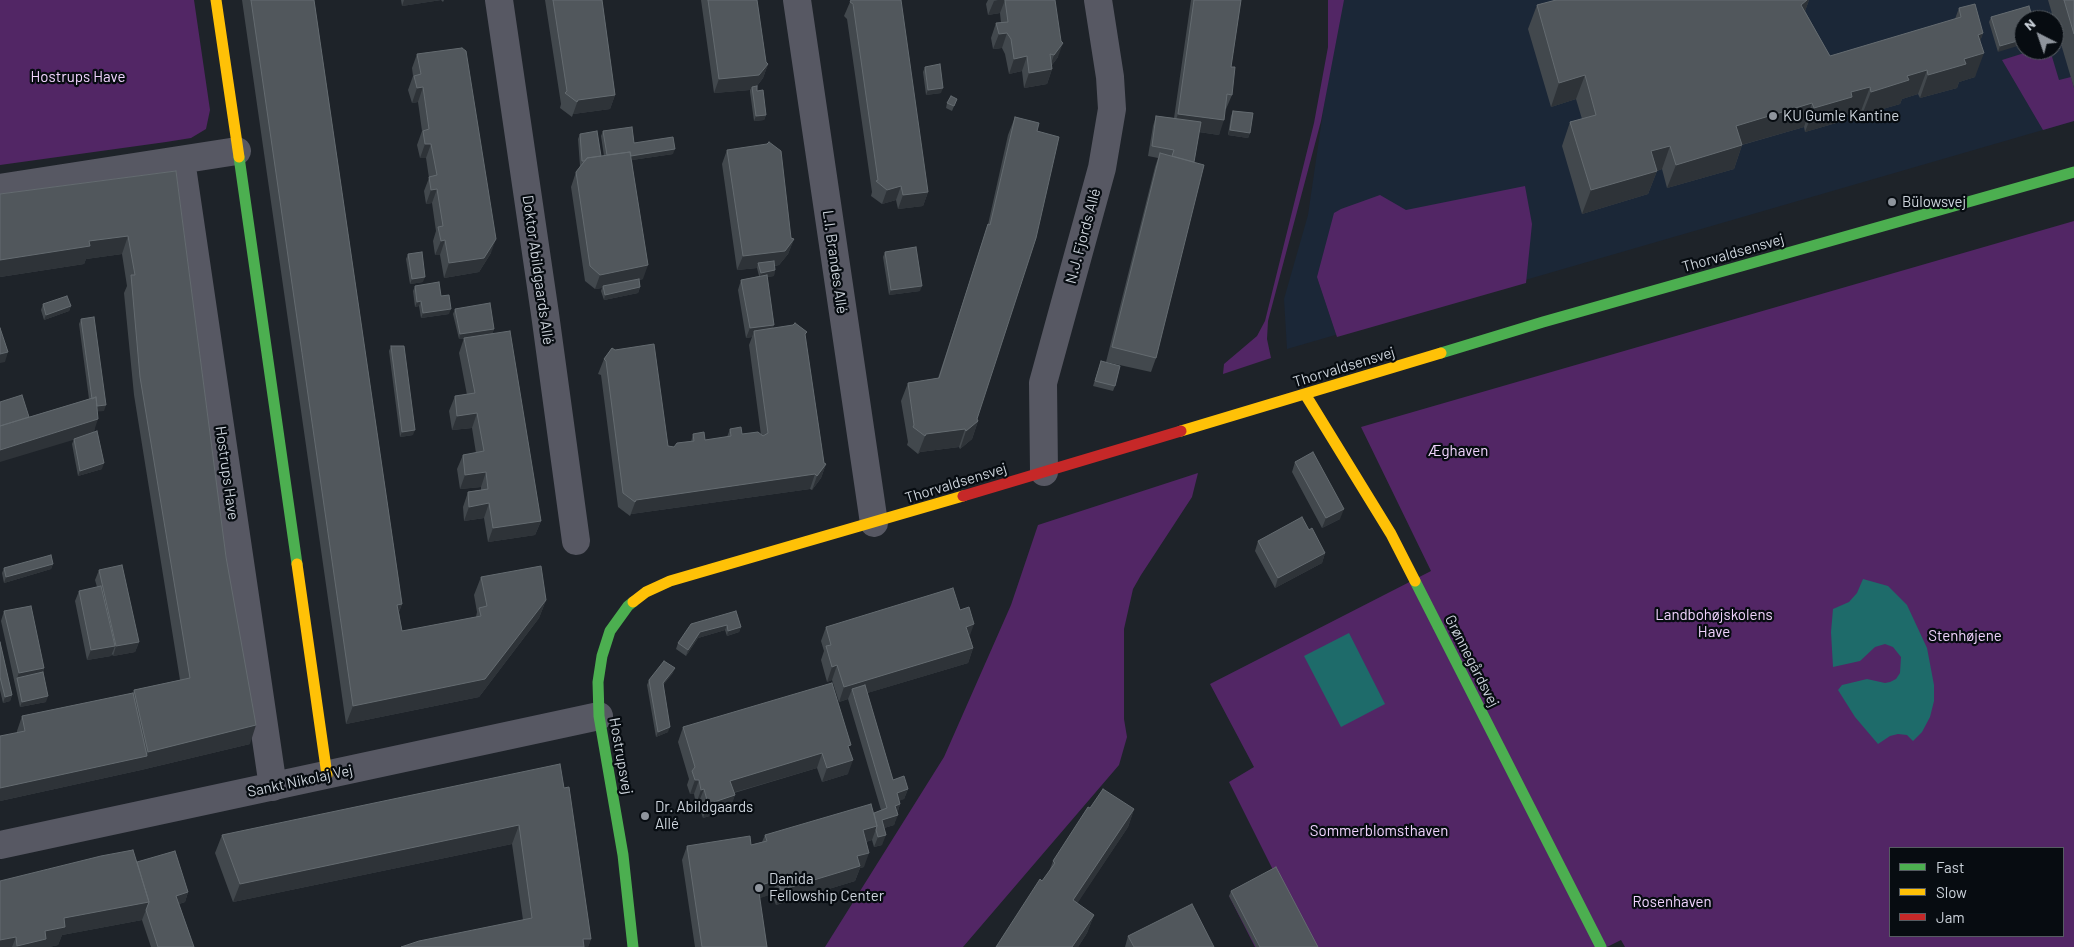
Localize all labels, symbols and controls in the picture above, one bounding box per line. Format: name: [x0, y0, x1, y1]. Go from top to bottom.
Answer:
north arrow: [2014, 10, 2064, 60]
text: N: [2020, 15, 2039, 34]
park label: Hostrups Have: [31, 68, 125, 86]
place label: KU Gumle Kantine: [1783, 107, 1899, 125]
marker: KU Gumle Kantine: [1767, 110, 1779, 122]
street label: N.J. Fjords Allé: [1062, 186, 1104, 286]
place label: Bülowsvej: [1902, 193, 1966, 211]
street label: Doktor Abildgaards Allé: [519, 194, 557, 346]
marker: Bülowsvej: [1886, 196, 1898, 208]
street label: L.I. Brandes Allé: [819, 209, 851, 315]
street label: Thorvaldsensvej: [1680, 230, 1786, 276]
street label: Thorvaldsensvej: [1291, 343, 1397, 391]
street label: Hostrups Have: [211, 425, 243, 521]
park label: Æghaven: [1428, 442, 1488, 460]
street label: Thorvaldsensvej: [903, 459, 1009, 507]
park label: Landbohøjskolens Have: [1655, 606, 1773, 641]
street label: Grønnegårdsvej: [1441, 612, 1503, 710]
park label: Stenhøjene: [1928, 627, 2002, 645]
street label: Hostrupsvej: [605, 716, 637, 796]
street label: Sankt Nikolaj Vej: [246, 761, 354, 801]
place label: Dr. Abildgaards Allé: [655, 798, 753, 833]
marker: Dr. Abildgaards Allé: [639, 810, 651, 822]
park label: Sommerblomsthaven: [1310, 822, 1448, 840]
legend: [1889, 847, 2064, 937]
text: Fast: [1936, 858, 1964, 876]
place label: Danida Fellowship Center: [769, 870, 884, 905]
marker: Danida Fellowship Center: [753, 882, 765, 894]
text: Slow: [1936, 883, 1967, 901]
park label: Rosenhaven: [1632, 893, 1712, 911]
text: Jam: [1936, 908, 1965, 926]

